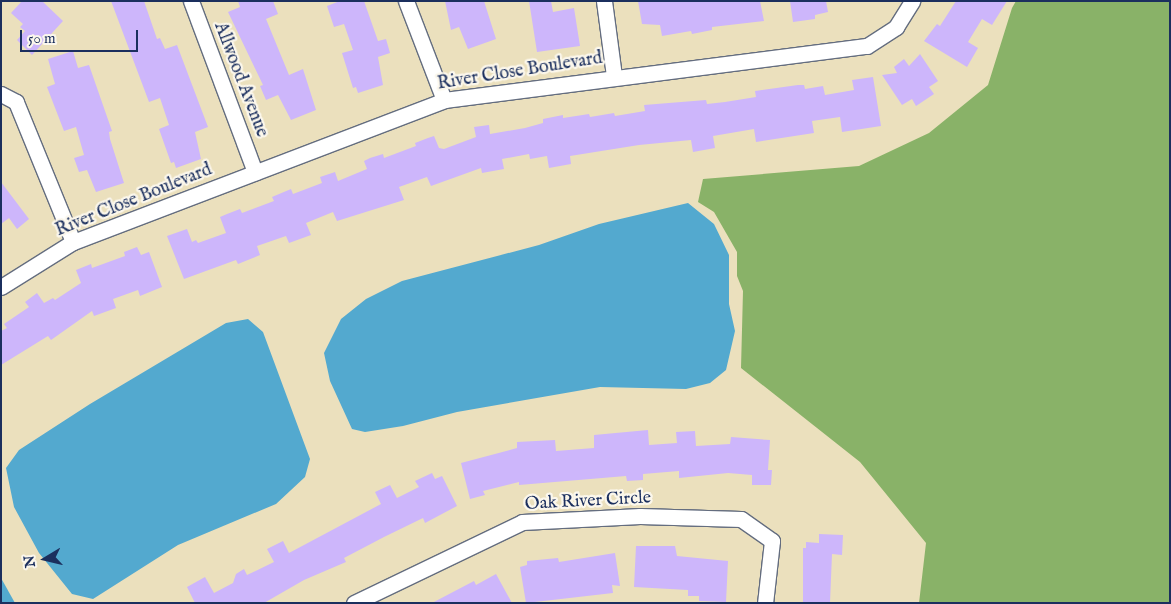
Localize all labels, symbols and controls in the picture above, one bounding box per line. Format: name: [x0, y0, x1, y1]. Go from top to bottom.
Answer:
scale bar: [22, 20, 140, 52]
street label: Allwood Avenue: [208, 20, 272, 140]
text: 50 m: [28, 29, 56, 48]
street label: River Close Boulevard: [436, 48, 604, 96]
street label: River Close Boulevard: [53, 160, 215, 242]
street label: Oak River Circle: [524, 488, 652, 516]
north arrow: [20, 534, 70, 584]
text: N: [20, 554, 40, 569]

